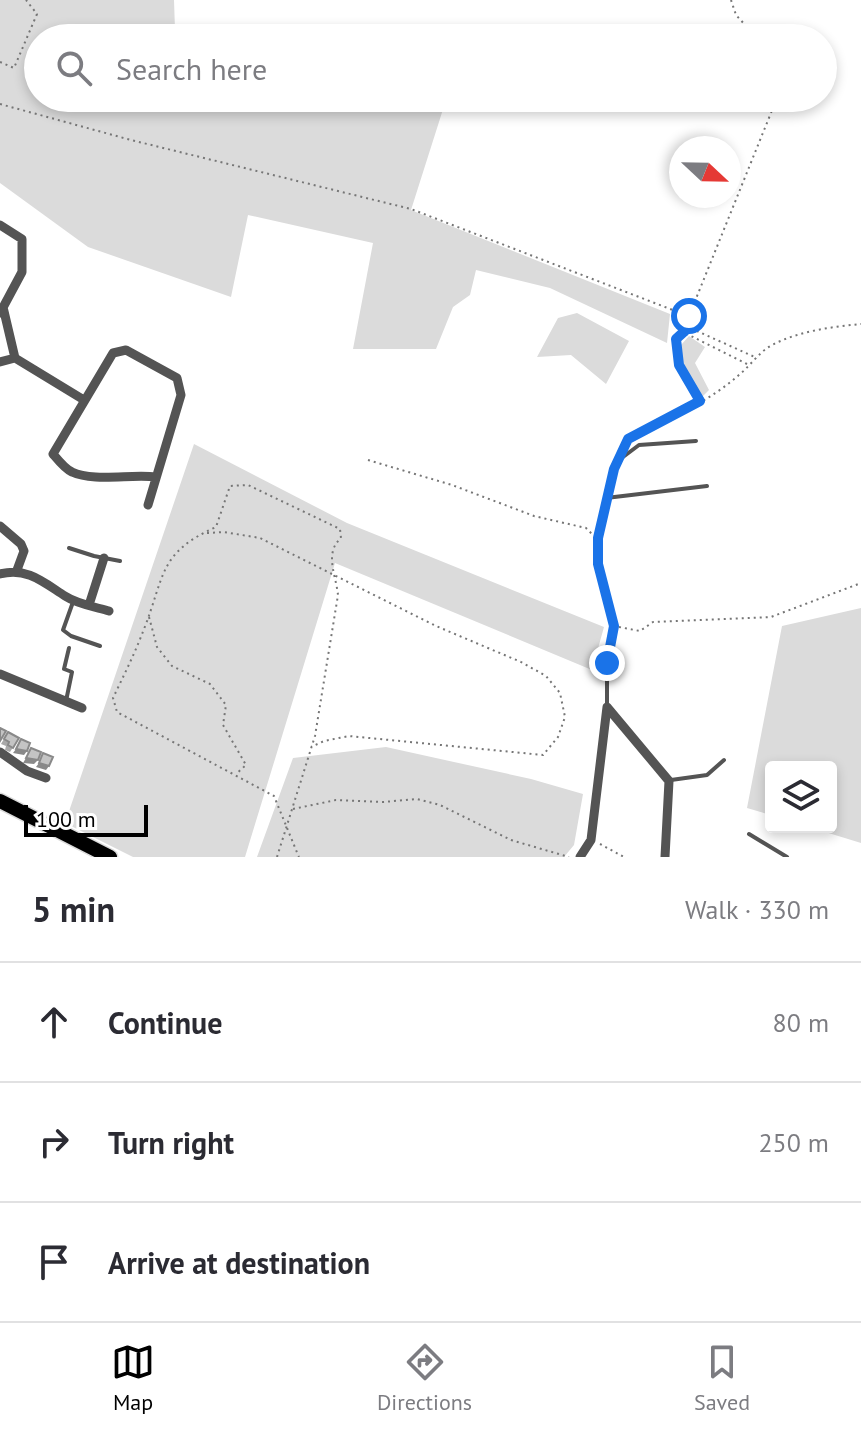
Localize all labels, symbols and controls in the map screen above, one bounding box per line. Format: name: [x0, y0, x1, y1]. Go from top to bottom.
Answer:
search box: [24, 24, 837, 112]
icon: search: [52, 46, 96, 90]
text: Search here: [116, 49, 267, 88]
north arrow: [669, 136, 741, 208]
route start: [671, 298, 707, 334]
route end: [589, 645, 625, 681]
map controls: [765, 761, 837, 833]
button: layers: [765, 761, 837, 833]
scale bar: [24, 801, 148, 837]
text: 100 m: [36, 805, 96, 833]
text: 5 min: [32, 887, 115, 931]
text: Walk · 330 m: [685, 893, 829, 926]
icon: ahead: [32, 1000, 76, 1044]
text: Continue: [108, 1003, 222, 1042]
text: 80 m: [773, 1006, 829, 1039]
icon: right: [32, 1120, 76, 1164]
text: Turn right: [108, 1123, 234, 1162]
text: 250 m: [758, 1126, 829, 1159]
icon: arrive: [32, 1240, 76, 1284]
text: Arrive at destination: [108, 1243, 370, 1282]
tab: Map: [111, 1340, 155, 1416]
tab: Directions: [377, 1340, 472, 1416]
tab: Saved: [694, 1340, 750, 1416]

